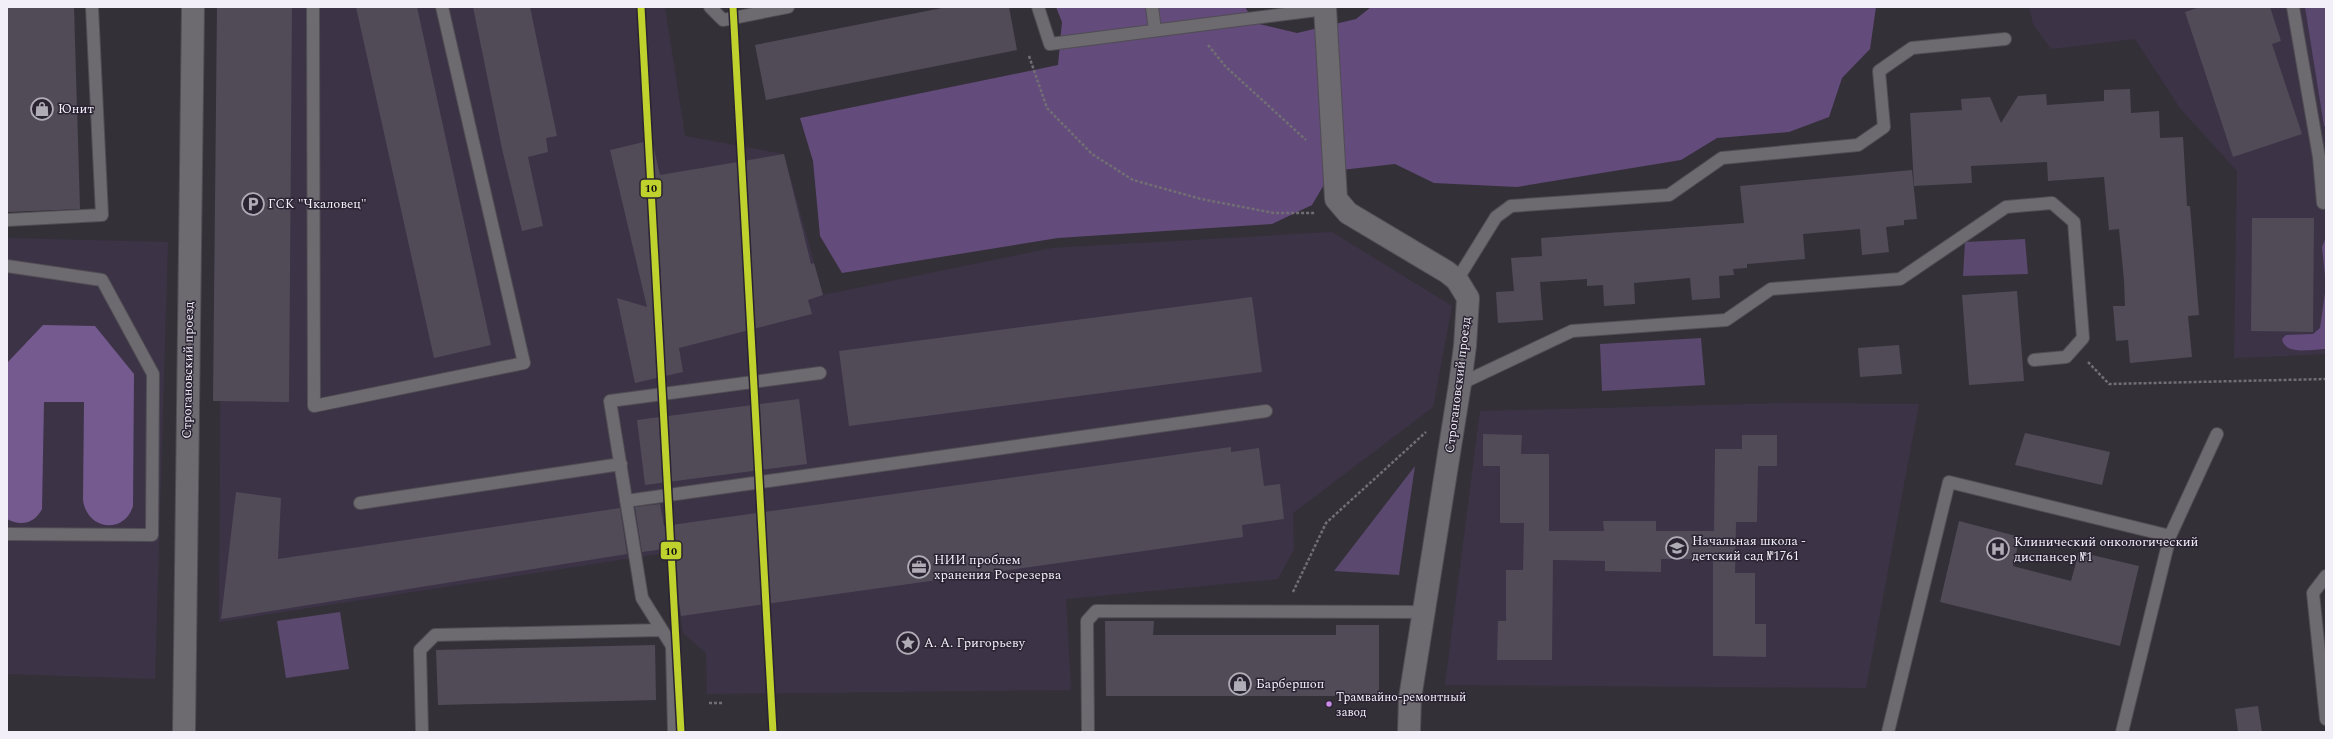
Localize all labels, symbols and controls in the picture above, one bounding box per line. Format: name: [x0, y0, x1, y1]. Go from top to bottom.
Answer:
shop icon: Юнит: [29, 96, 55, 122]
place label: Юнит: [58, 99, 94, 119]
line badge: 10: [640, 179, 662, 198]
text: 10: [645, 180, 657, 197]
parking icon: ГСК "Чкаловец": [240, 191, 266, 217]
place label: ГСК "Чкаловец": [268, 194, 367, 214]
street label: Строгановский проезд: [177, 301, 199, 439]
street label: Строгановский проезд: [1440, 316, 1476, 454]
place label: Начальная школа - детский сад №1761: [1692, 531, 1806, 566]
place label: Клинический онкологический диспансер №1: [2014, 532, 2199, 567]
school or university icon: Начальная школа - детский сад №1761: [1664, 535, 1690, 561]
hospital icon: Клинический онкологический диспансер №1: [1985, 536, 2011, 562]
line badge: 10: [660, 541, 682, 560]
text: 10: [665, 543, 677, 560]
place label: НИИ проблем хранения Росрезерва: [934, 550, 1062, 585]
office icon: НИИ проблем хранения Росрезерва: [906, 554, 932, 580]
place icon: А. А. Григорьеву: [895, 630, 921, 656]
place label: А. А. Григорьеву: [924, 633, 1026, 653]
shop icon: Барбершоп: [1227, 671, 1253, 697]
place label: Барбершоп: [1256, 674, 1324, 694]
place label: Трамвайно-ремонтный завод: [1336, 688, 1466, 722]
marker: Трамвайно-ремонтный завод: [1324, 699, 1334, 709]

